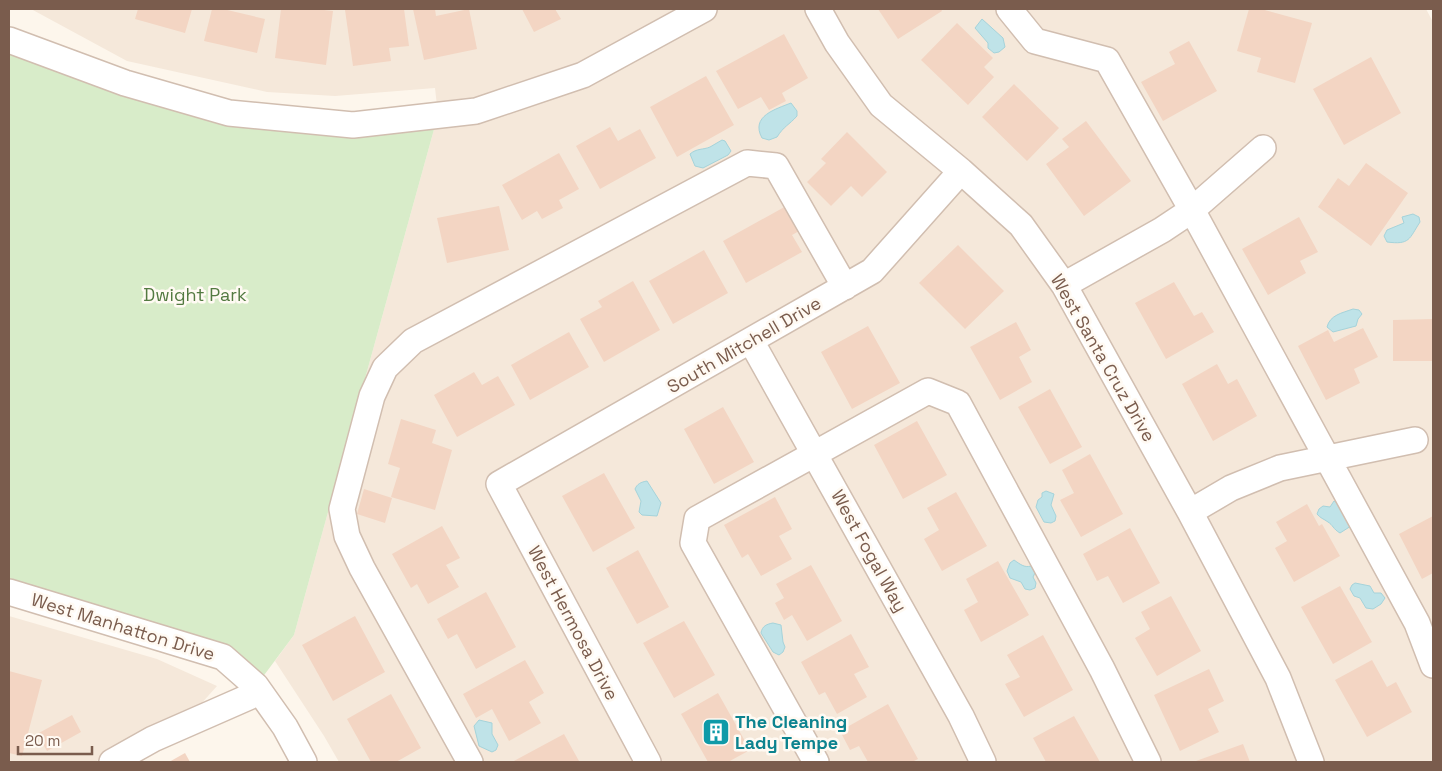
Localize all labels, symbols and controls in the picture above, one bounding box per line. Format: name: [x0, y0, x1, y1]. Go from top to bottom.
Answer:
street label: West Santa Cruz Drive: [1046, 270, 1161, 446]
park label: Dwight Park: [143, 283, 247, 306]
street label: South Mitchell Drive: [663, 291, 825, 398]
street label: West Fogal Way: [826, 485, 913, 616]
street label: West Hermosa Drive: [523, 542, 624, 704]
street label: West Manhatton Drive: [29, 588, 218, 665]
place label: The Cleaning Lady Tempe: [735, 710, 847, 754]
building icon: The Cleaning Lady Tempe: [701, 717, 731, 747]
scale bar: [18, 724, 91, 756]
text: 20 m: [25, 731, 60, 750]

